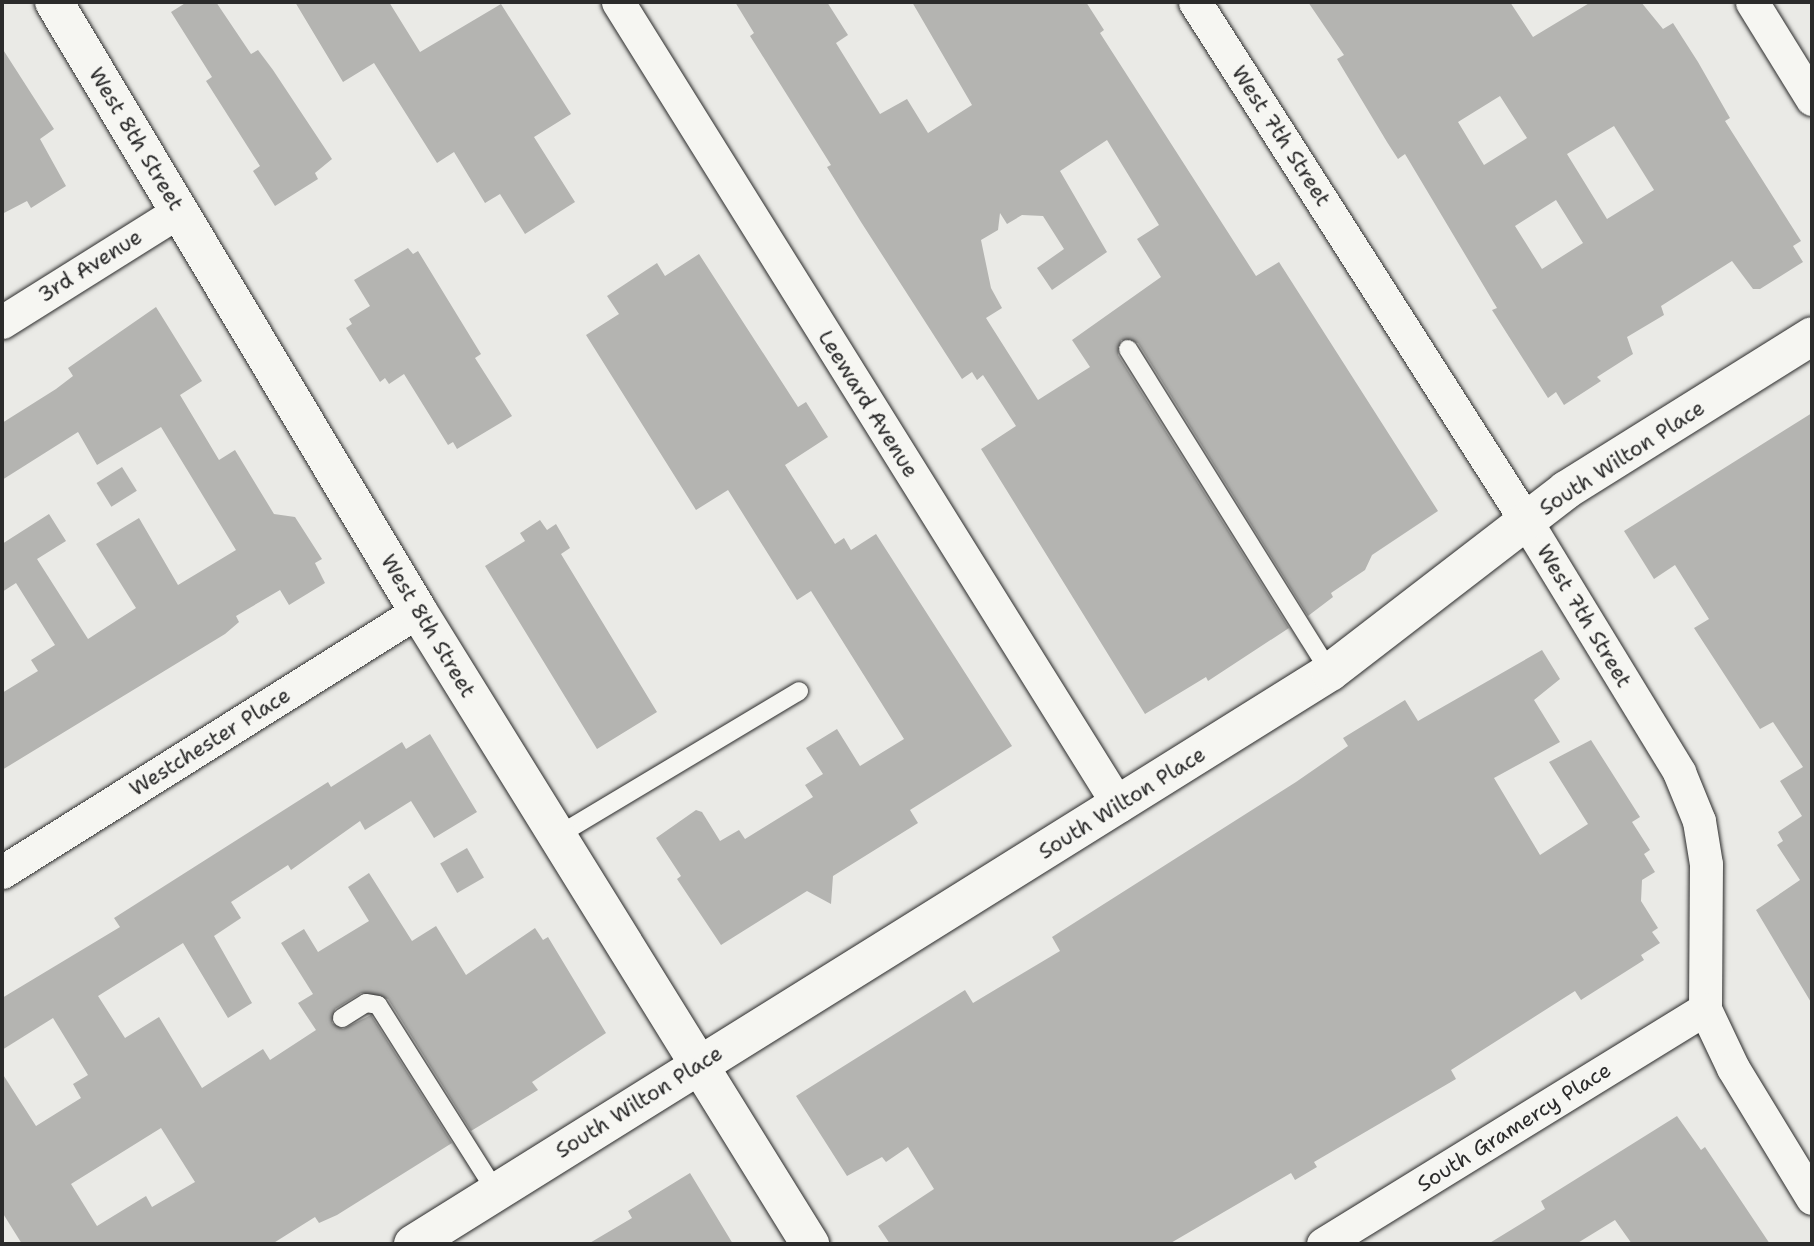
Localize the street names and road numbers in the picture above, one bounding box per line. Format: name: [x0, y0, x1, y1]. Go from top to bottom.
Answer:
street label: West 7th Street: [1226, 61, 1336, 211]
street label: West 8th Street: [83, 63, 189, 215]
street label: 3rd Avenue: [33, 224, 147, 308]
street label: Leeward Avenue: [813, 326, 923, 482]
street label: South Wilton Place: [1535, 395, 1709, 521]
street label: West 7th Street: [1531, 540, 1637, 692]
street label: West 8th Street: [375, 550, 481, 702]
street label: Westchester Place: [125, 682, 295, 802]
street label: South Wilton Place: [1034, 741, 1210, 865]
street label: South Wilton Place: [551, 1040, 727, 1164]
street label: South Gramercy Place: [1412, 1057, 1616, 1197]

